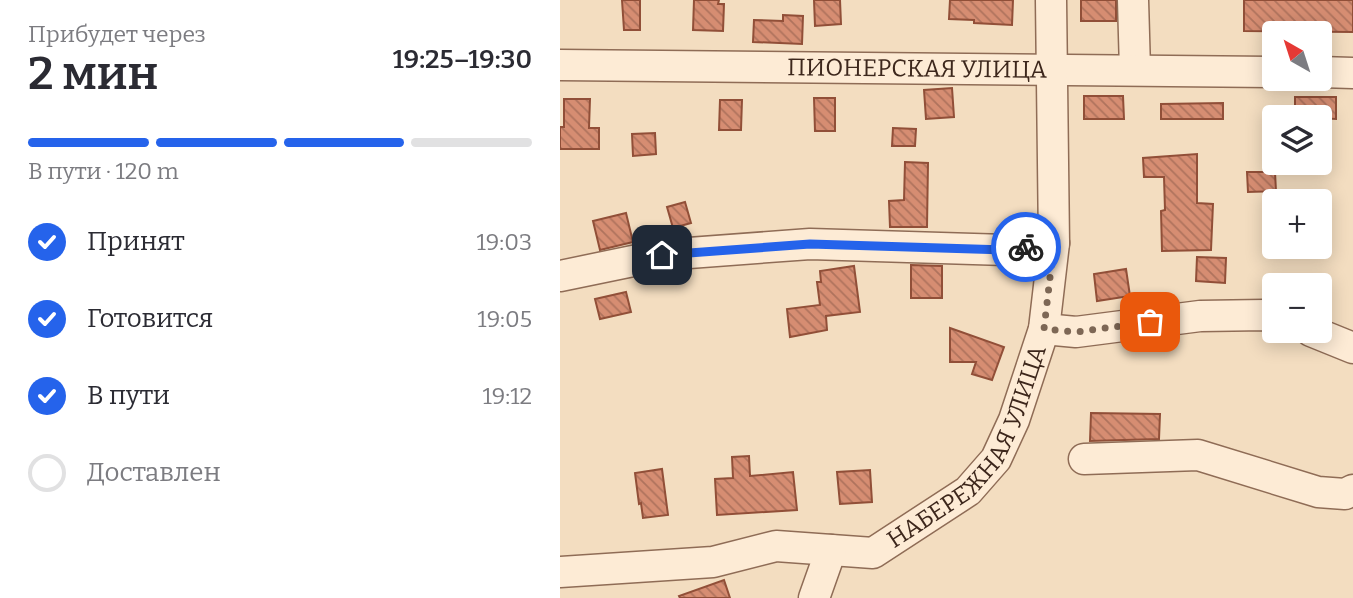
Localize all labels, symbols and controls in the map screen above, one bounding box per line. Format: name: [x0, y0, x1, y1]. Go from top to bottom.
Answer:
text: Прибудет через: [28, 20, 206, 48]
north arrow: [1262, 21, 1332, 91]
map controls: [1262, 21, 1332, 343]
text: 19:25–19:30: [393, 44, 532, 75]
text: 2 мин: [28, 46, 158, 101]
street label: ПИОНЕРСКАЯ УЛИЦА: [787, 53, 1047, 84]
button: layers: [1262, 105, 1332, 175]
text: В пути · 120 m: [28, 157, 179, 185]
button: +: [1262, 189, 1332, 259]
courier: [991, 212, 1061, 282]
icon: check: [28, 223, 66, 261]
pin: [632, 225, 692, 285]
text: Принят: [87, 226, 185, 257]
text: 19:03: [476, 228, 532, 256]
icon: bike: [1007, 228, 1045, 266]
icon: home: [643, 236, 681, 274]
button: −: [1262, 273, 1332, 343]
pin: [1120, 292, 1180, 352]
icon: check: [28, 300, 66, 338]
text: Готовится: [87, 303, 213, 334]
icon: bag: [1131, 303, 1169, 341]
text: 19:05: [477, 305, 532, 333]
street label: НАБЕРЕЖНАЯ УЛИЦА: [882, 342, 1052, 554]
icon: check: [28, 377, 66, 415]
text: В пути: [87, 380, 170, 411]
text: 19:12: [482, 382, 532, 410]
text: Доставлен: [87, 457, 221, 488]

